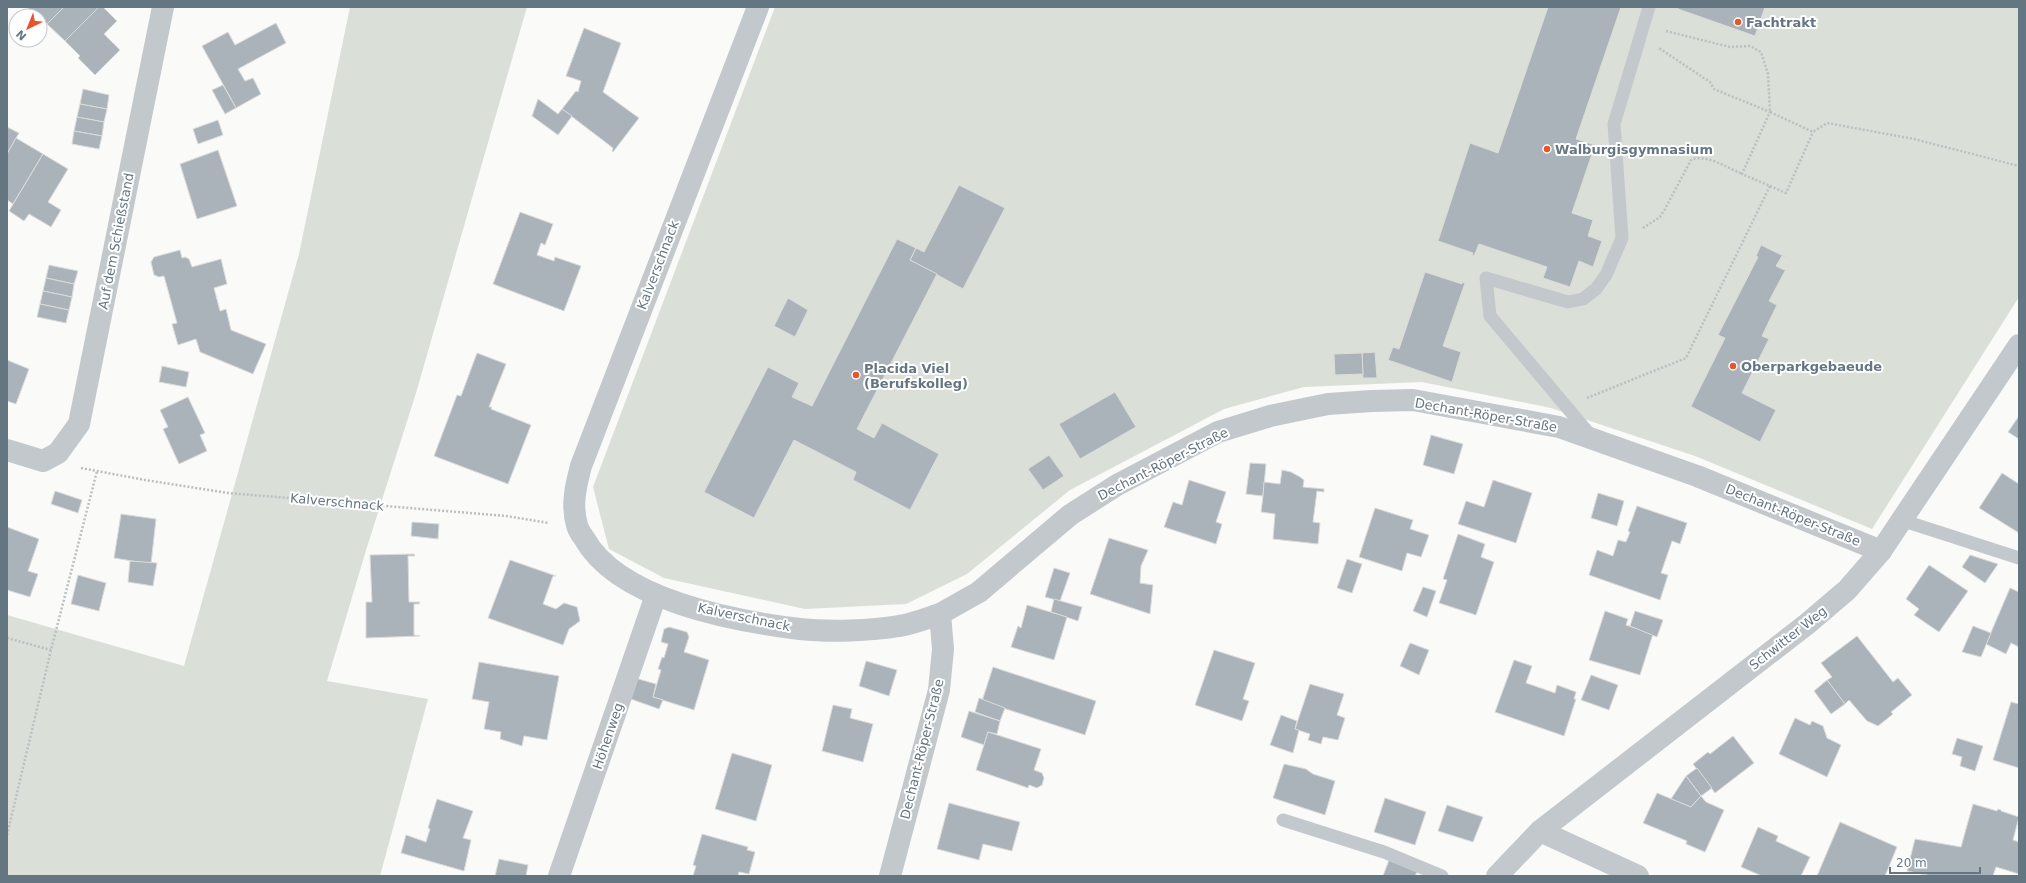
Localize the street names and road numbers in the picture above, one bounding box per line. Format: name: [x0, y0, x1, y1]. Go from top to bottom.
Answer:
street label: Auf dem Schießstand: [95, 172, 137, 310]
street label: Kalverschnack: [634, 218, 682, 312]
street label: Dechant-Röper-Straße: [1414, 395, 1558, 435]
street label: Dechant-Röper-Straße: [1095, 425, 1231, 503]
street label: Dechant-Röper-Straße: [1723, 481, 1863, 549]
street label: Kalverschnack: [290, 490, 385, 514]
street label: Kalverschnack: [696, 600, 792, 634]
street label: Schwitter Weg: [1746, 603, 1830, 673]
street label: Dechant-Röper-Straße: [897, 677, 947, 821]
street label: Höhenweg: [590, 701, 626, 771]

